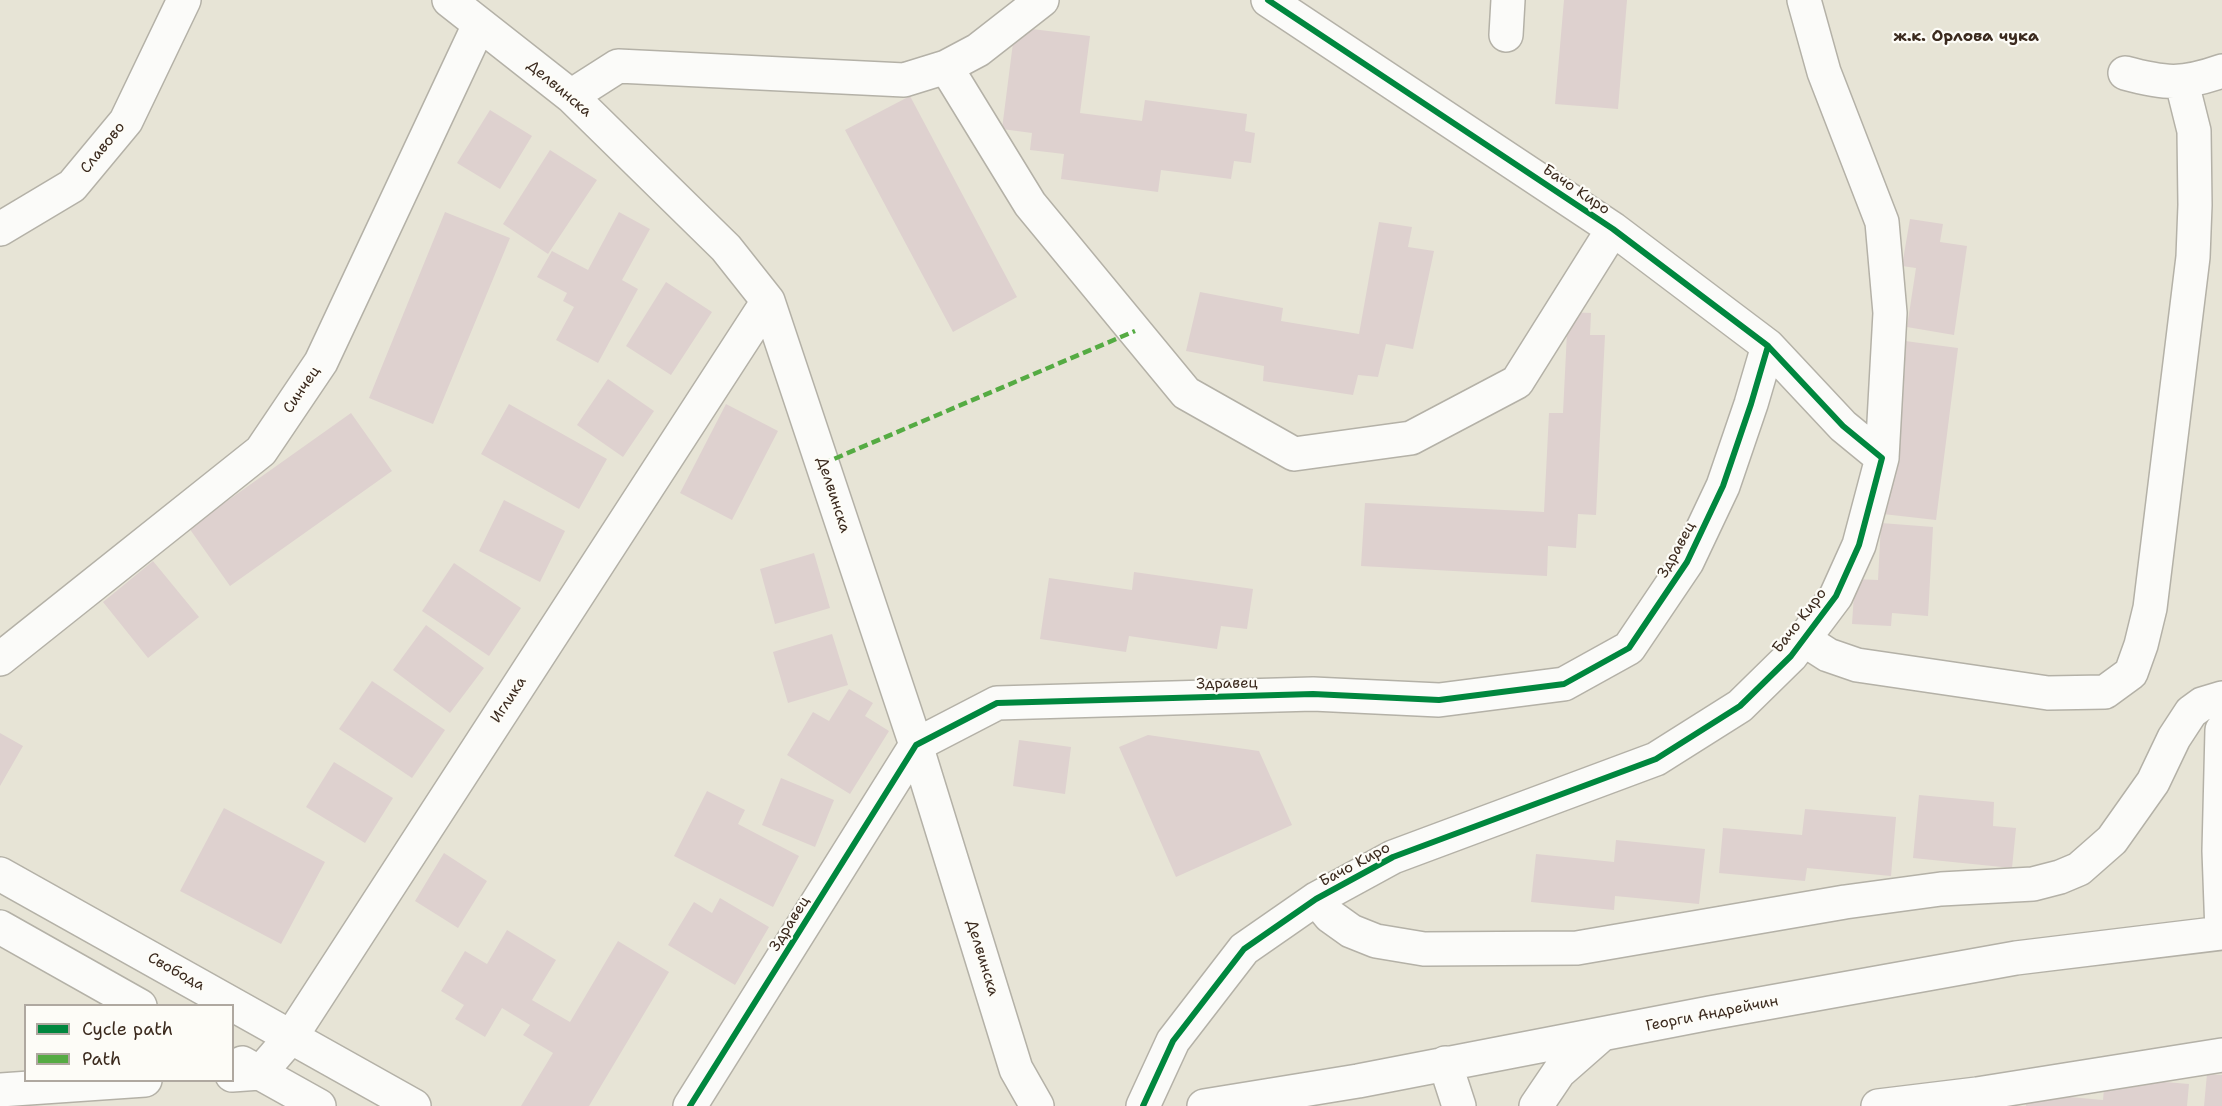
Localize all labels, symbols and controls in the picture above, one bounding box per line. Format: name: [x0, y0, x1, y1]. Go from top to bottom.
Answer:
district label: ж.к. Орлова чука: [1893, 27, 2039, 47]
street label: Делвинска: [523, 57, 595, 121]
street label: Славово: [77, 119, 129, 177]
street label: Бачо Киро: [1539, 161, 1613, 219]
street label: Синчец: [280, 363, 324, 417]
street label: Делвинска: [812, 455, 854, 535]
street label: Здравец: [1654, 519, 1700, 581]
street label: Бачо Киро: [1769, 585, 1831, 657]
street label: Иглика: [487, 674, 531, 726]
street label: Здравец: [1196, 674, 1258, 694]
street label: Бачо Киро: [1317, 839, 1393, 891]
street label: Здравец: [766, 893, 814, 955]
street label: Делвинска: [962, 918, 1002, 998]
street label: Свобода: [144, 949, 208, 995]
street label: Георги Андрейчин: [1644, 992, 1780, 1036]
legend: [24, 1004, 234, 1082]
text: Cycle path: [82, 1017, 173, 1041]
text: Path: [82, 1047, 121, 1071]

